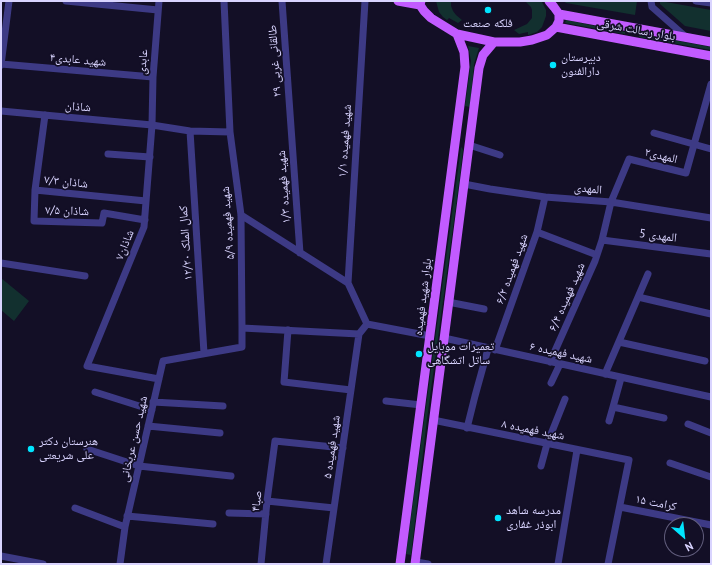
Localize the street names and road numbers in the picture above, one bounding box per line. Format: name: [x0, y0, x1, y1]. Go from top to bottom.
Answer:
street label: بلوار رسالت شرقی: [596, 16, 676, 44]
street label: طالقانی غربی ۲۹: [265, 24, 285, 98]
street label: عابدی: [135, 49, 151, 75]
street label: شهید عابدی۴: [49, 50, 107, 70]
street label: شاذان: [65, 99, 91, 115]
street label: شهید فهمیده ۱/۱: [335, 104, 355, 178]
street label: المهدی۲: [643, 145, 679, 167]
street label: شهید فهمیده ۱/۳: [274, 150, 294, 224]
street label: شاذان ۷/۳: [43, 173, 89, 191]
street label: المهدی: [573, 181, 603, 197]
street label: شهید فهمیده ۵/۹: [218, 186, 238, 260]
street label: شاذان ۷/۵: [45, 203, 89, 219]
street label: کمال الملک ۱۲/۲۰: [176, 205, 196, 281]
street label: المهدی 5: [638, 227, 678, 245]
street label: شاذان۷: [112, 228, 138, 262]
street label: شهید فهمیده ۶/۲: [493, 232, 531, 306]
street label: بلوار شهید فهمیده: [411, 258, 435, 336]
street label: شهید فهمیده ۶/۴: [545, 261, 589, 333]
street label: شهید فهمیده ۶: [528, 339, 594, 367]
street label: شهید حسن عربخانی: [117, 394, 151, 484]
street label: شهید فهمیده ۵: [320, 414, 344, 480]
street label: شهید فهمیده ۸: [500, 417, 566, 443]
street label: صبا۴: [249, 490, 265, 512]
street label: کرامت ۱۵: [634, 492, 678, 514]

